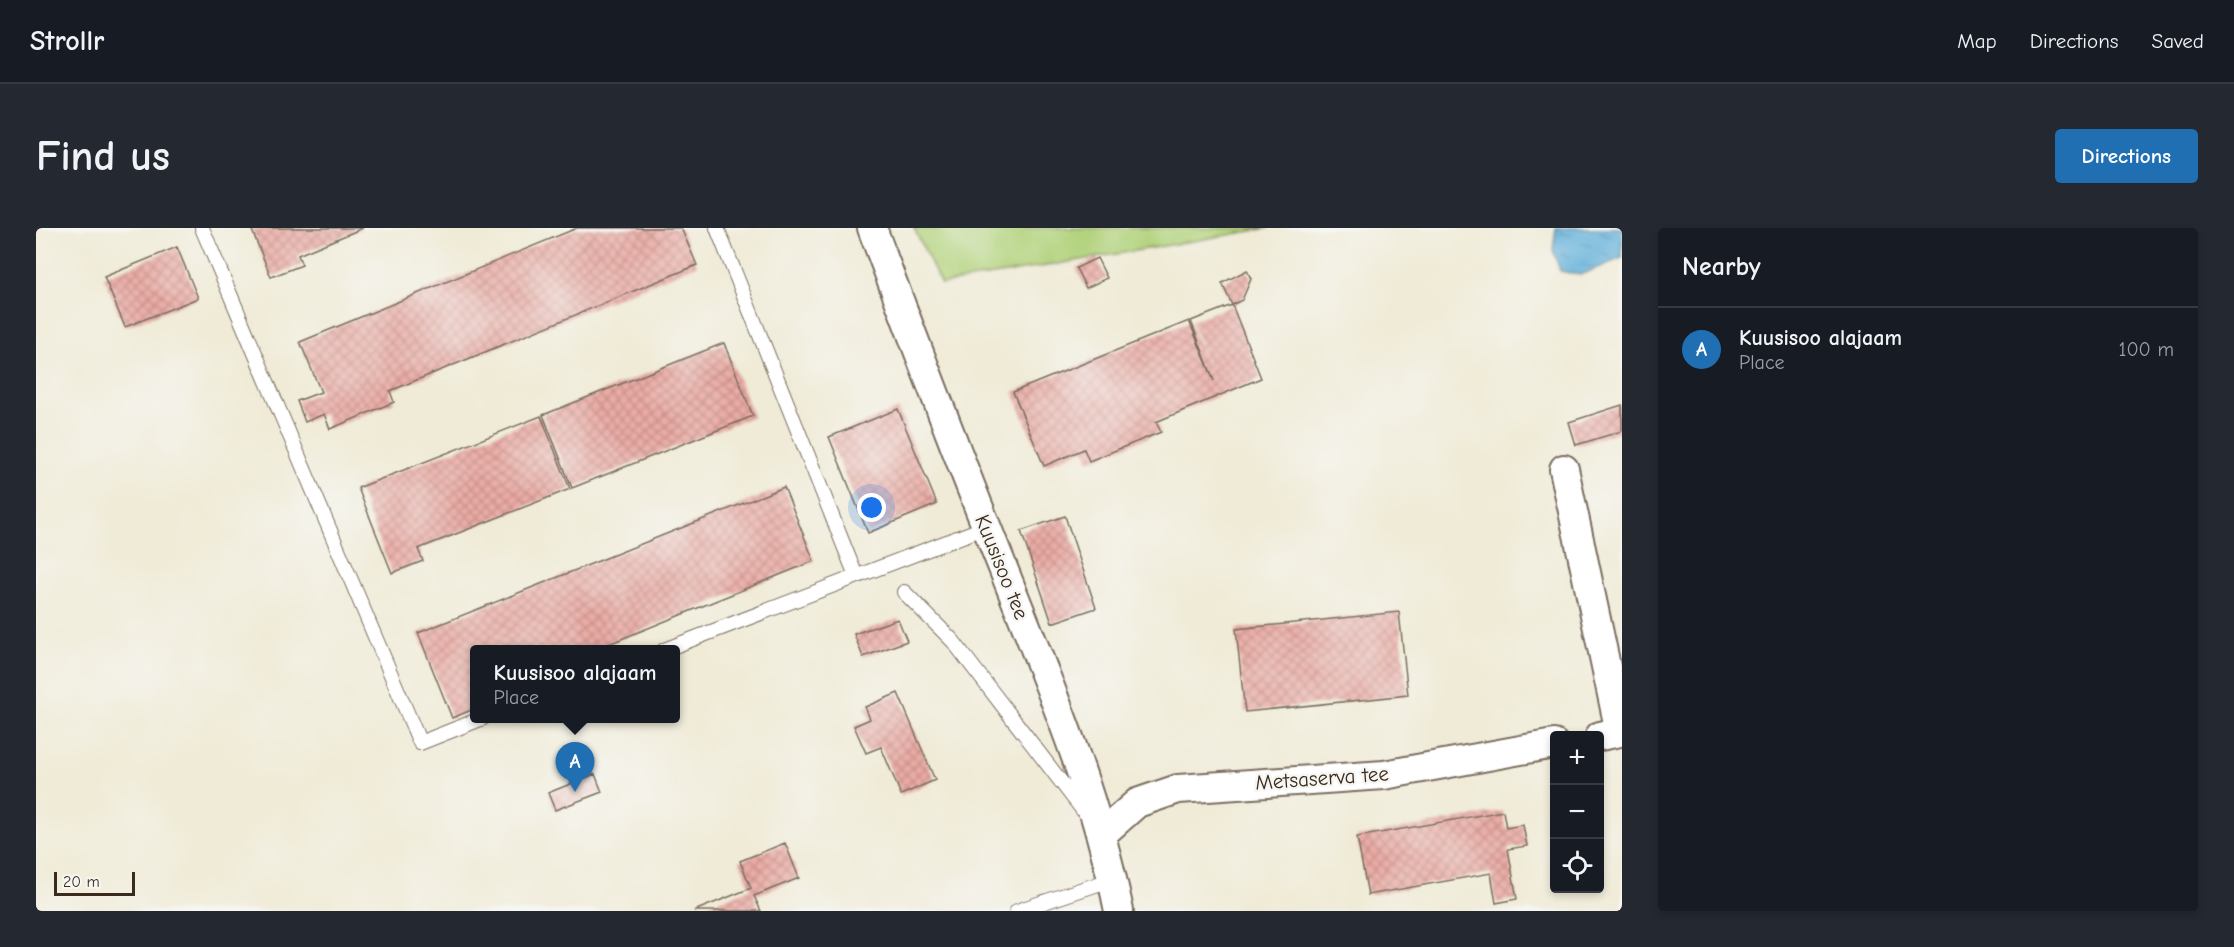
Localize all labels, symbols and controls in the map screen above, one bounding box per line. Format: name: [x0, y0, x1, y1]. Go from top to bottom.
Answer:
text: Strollr: [30, 25, 104, 57]
text: Map: [1957, 29, 1997, 53]
text: Directions: [2030, 29, 2119, 53]
text: Saved: [2152, 29, 2204, 53]
button: Directions: [2055, 129, 2198, 183]
text: Find us: [36, 132, 170, 181]
text: Nearby: [1682, 252, 1761, 282]
text: Kuusisoo alajaam: [1739, 325, 1902, 351]
text: A: [1696, 338, 1707, 361]
text: 100 m: [2119, 338, 2174, 361]
text: Place: [1739, 351, 1785, 374]
your location: [857, 493, 886, 522]
street label: Kuusisoo tee: [970, 511, 1034, 623]
popup: [470, 645, 680, 723]
text: Kuusisoo alajaam: [494, 660, 656, 686]
text: Place: [494, 686, 539, 709]
map controls: [1550, 731, 1604, 893]
button: +: [1550, 731, 1604, 785]
pin: A: [556, 742, 594, 792]
street label: Metsaserva tee: [1254, 761, 1390, 795]
button: −: [1550, 785, 1604, 839]
button: locate: [1550, 839, 1604, 893]
scale bar: [54, 869, 135, 896]
text: 20 m: [63, 873, 100, 891]

